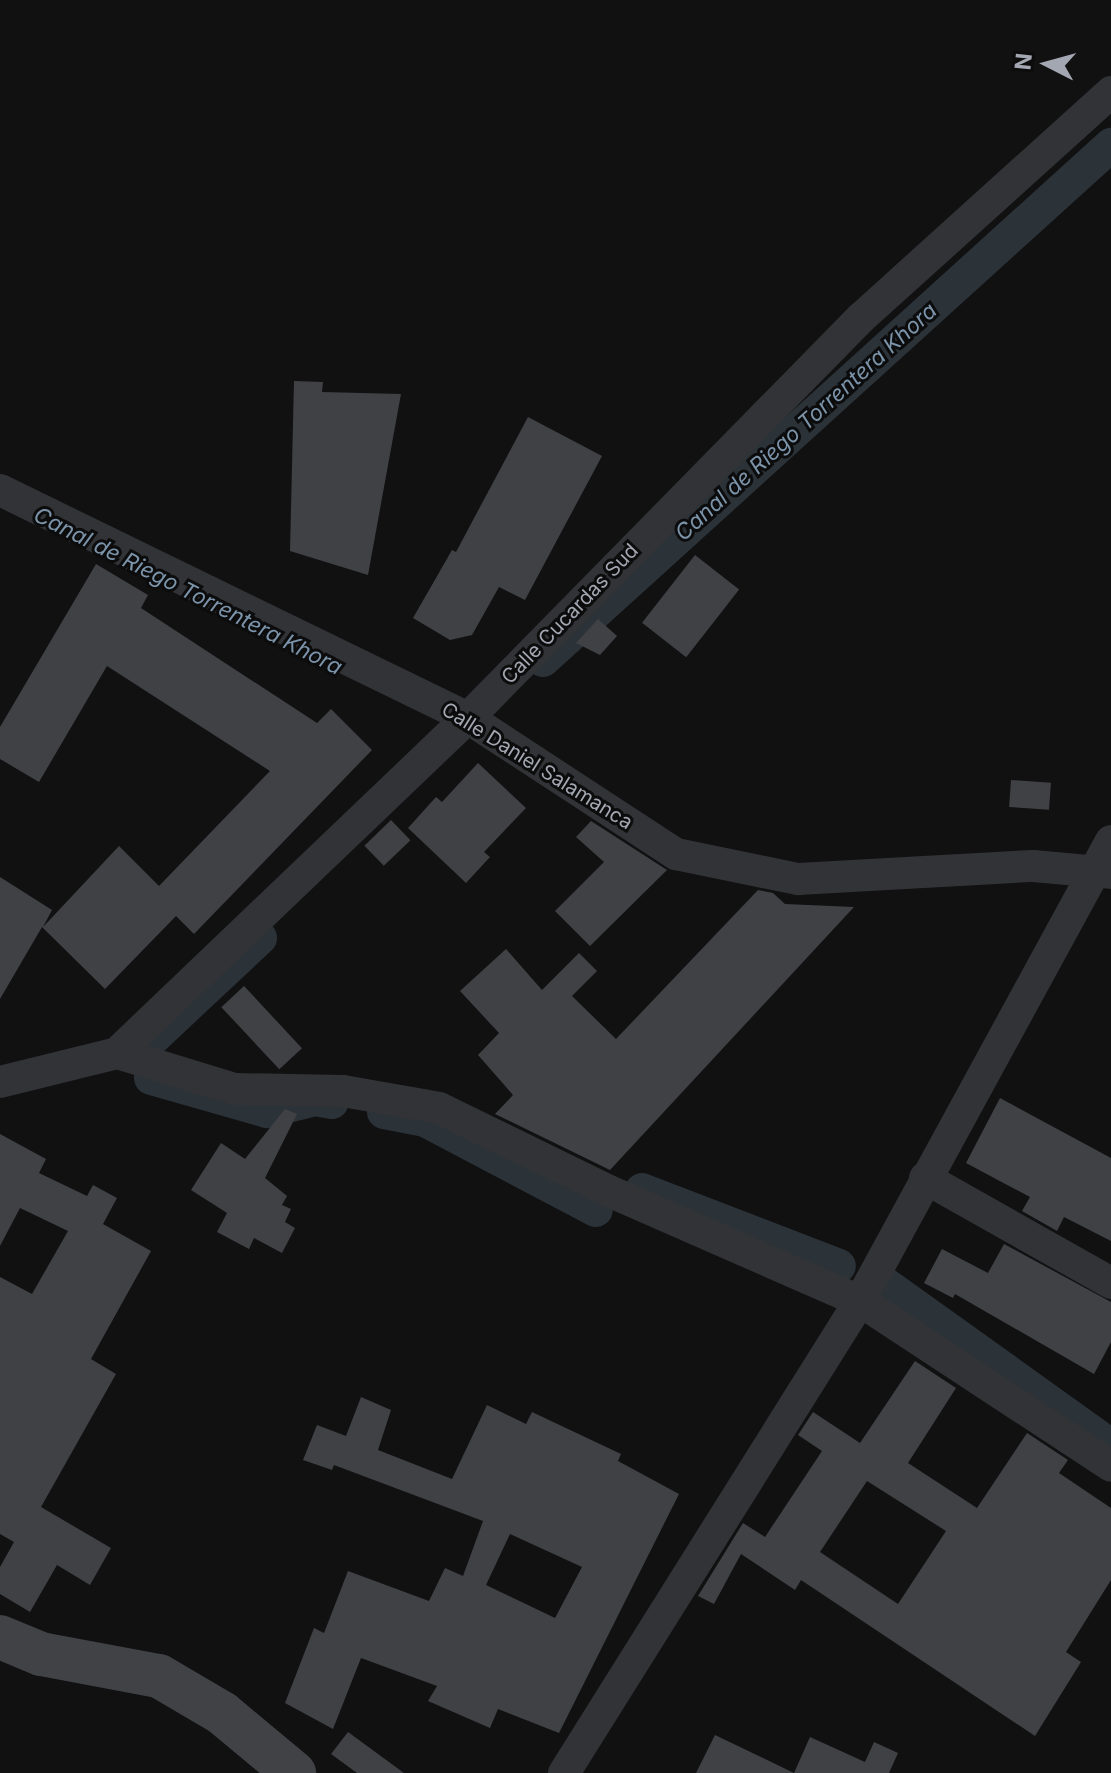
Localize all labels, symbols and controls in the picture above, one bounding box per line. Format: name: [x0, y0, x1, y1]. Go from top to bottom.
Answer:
north arrow: [1007, 24, 1087, 104]
text: N: [1009, 52, 1037, 71]
water label: Canal de Riego Torrentera Khora: [670, 298, 942, 546]
water label: Canal de Riego Torrentera Khora: [29, 501, 347, 681]
street label: Calle Cucardas Sud: [497, 539, 643, 689]
street label: Calle Daniel Salamanca: [437, 697, 637, 835]

